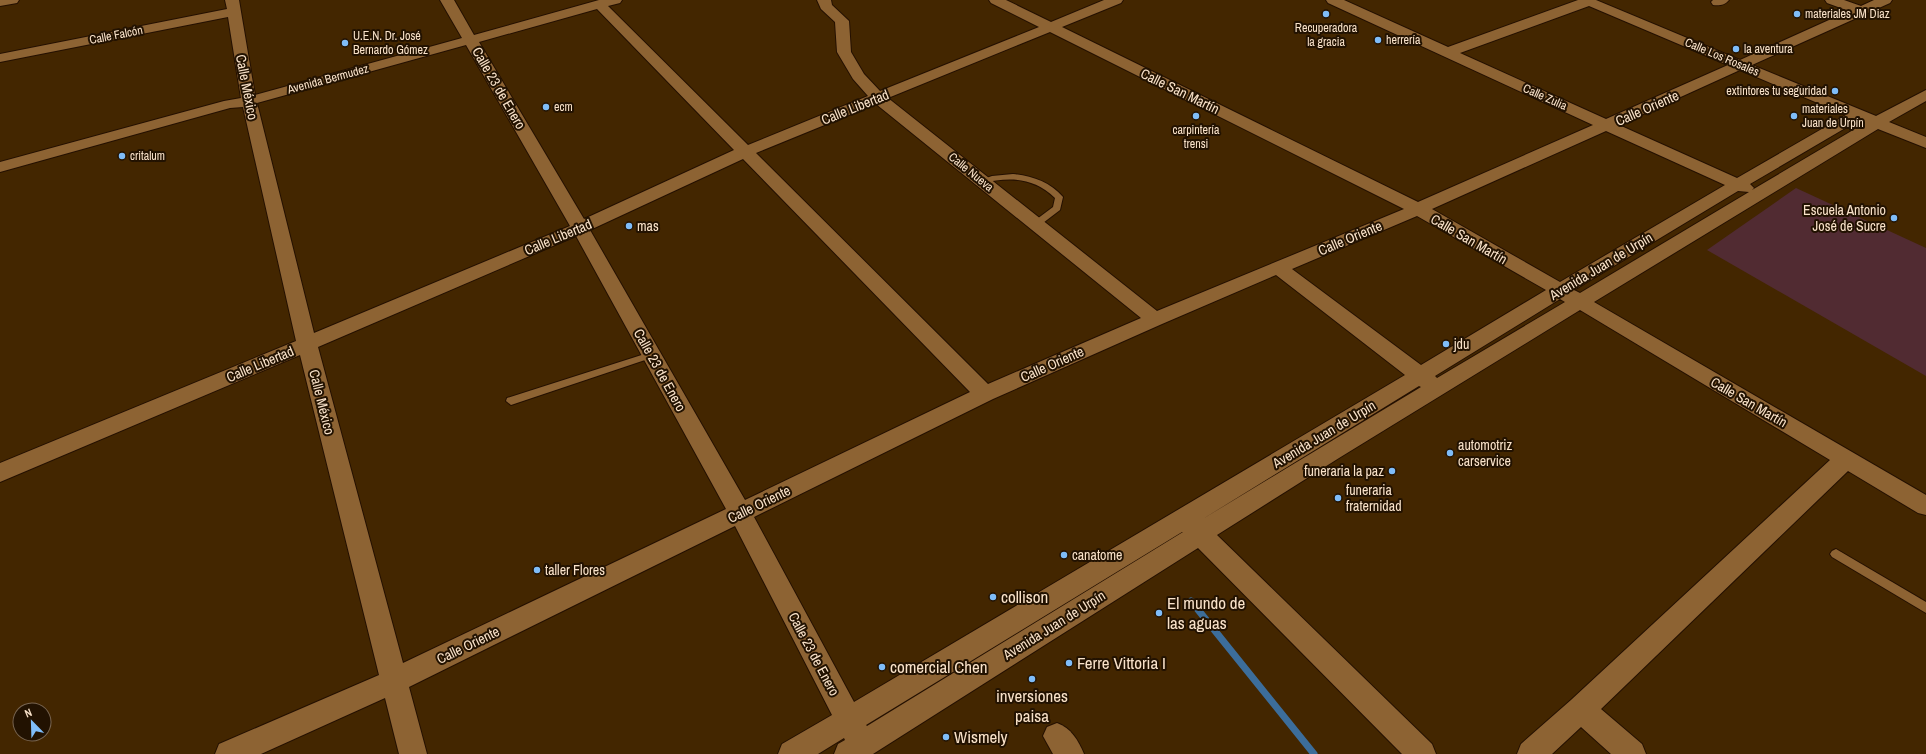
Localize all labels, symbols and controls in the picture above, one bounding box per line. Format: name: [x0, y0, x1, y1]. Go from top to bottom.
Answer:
place label: materiales JM Diaz: [1805, 6, 1890, 22]
marker: Recuperadora la gracia: [1321, 9, 1331, 19]
marker: materiales JM Diaz: [1792, 9, 1802, 19]
place label: Recuperadora la gracia: [1295, 20, 1358, 50]
street label: Calle Falcón: [88, 22, 144, 48]
place label: U.E.N. Dr. José Bernardo Gómez: [353, 28, 428, 58]
place label: herrería: [1386, 32, 1421, 48]
street label: Calle Los Rosales: [1682, 34, 1762, 80]
marker: herrería: [1373, 35, 1383, 45]
marker: U.E.N. Dr. José Bernardo Gómez: [340, 38, 350, 48]
place label: la aventura: [1744, 41, 1793, 57]
street label: Calle 23 de Enero: [468, 44, 530, 132]
marker: la aventura: [1731, 44, 1741, 54]
street label: Calle México: [232, 53, 262, 121]
street label: Avenida Bermudez: [285, 60, 370, 98]
street label: Calle San Martín: [1138, 64, 1222, 118]
street label: Calle Zulia: [1520, 80, 1570, 114]
place label: extintores tu seguridad: [1726, 83, 1827, 99]
street label: Calle Libertad: [818, 85, 892, 129]
street label: Calle Oriente: [1612, 86, 1682, 130]
marker: extintores tu seguridad: [1830, 86, 1840, 96]
place label: ecm: [554, 99, 573, 115]
place label: materiales Juan de Urpín: [1802, 101, 1864, 131]
marker: ecm: [541, 102, 551, 112]
marker: carpintería trensi: [1191, 111, 1201, 121]
marker: materiales Juan de Urpín: [1789, 111, 1799, 121]
place label: carpintería trensi: [1172, 122, 1220, 152]
place label: critalum: [130, 148, 165, 164]
street label: Calle Nueva: [945, 149, 997, 195]
marker: critalum: [117, 151, 127, 161]
place label: Escuela Antonio José de Sucre: [1803, 201, 1886, 235]
street label: Calle San Martín: [1427, 210, 1511, 268]
marker: Escuela Antonio José de Sucre: [1889, 213, 1899, 223]
street label: Calle Libertad: [522, 215, 594, 259]
place label: mas: [637, 217, 659, 235]
street label: Calle Oriente: [1315, 217, 1385, 259]
marker: mas: [624, 221, 634, 231]
street label: Avenida Juan de Urpín: [1545, 228, 1656, 304]
street label: Calle 23 de Enero: [630, 325, 690, 415]
place label: jdu: [1453, 335, 1469, 353]
marker: jdu: [1441, 339, 1451, 349]
street label: Calle Libertad: [224, 342, 296, 386]
street label: Calle Oriente: [1017, 342, 1087, 386]
street label: Calle México: [305, 368, 339, 436]
street label: Calle San Martín: [1707, 373, 1791, 431]
street label: Avenida Juan de Urpín: [1268, 396, 1379, 472]
place label: automotriz carservice: [1458, 436, 1512, 470]
marker: automotriz carservice: [1445, 448, 1455, 458]
place label: funeraria la paz: [1304, 462, 1384, 480]
marker: funeraria la paz: [1387, 466, 1397, 476]
street label: Calle Oriente: [725, 481, 793, 527]
place label: funeraria fraternidad: [1346, 481, 1402, 515]
marker: funeraria fraternidad: [1333, 493, 1343, 503]
place label: canatome: [1072, 546, 1122, 564]
marker: canatome: [1059, 550, 1069, 560]
place label: taller Flores: [545, 561, 605, 579]
marker: taller Flores: [532, 565, 542, 575]
place label: collison: [1001, 585, 1048, 608]
street label: Avenida Juan de Urpín: [999, 586, 1108, 664]
place label: El mundo de las aguas: [1167, 591, 1246, 634]
marker: collison: [988, 592, 998, 602]
marker: El mundo de las aguas: [1154, 608, 1164, 618]
street label: Calle 23 de Enero: [784, 609, 844, 699]
street label: Calle Oriente: [434, 622, 502, 668]
place label: Ferre Vittoria I: [1077, 651, 1166, 674]
place label: comercial Chen: [890, 655, 988, 678]
marker: Ferre Vittoria I: [1064, 658, 1074, 668]
marker: comercial Chen: [877, 662, 887, 672]
marker: inversiones paisa: [1027, 674, 1037, 684]
place label: inversiones paisa: [996, 684, 1068, 727]
north arrow: [12, 702, 52, 742]
text: N: [22, 705, 34, 721]
place label: Wismely: [954, 725, 1007, 748]
marker: Wismely: [941, 732, 951, 742]

